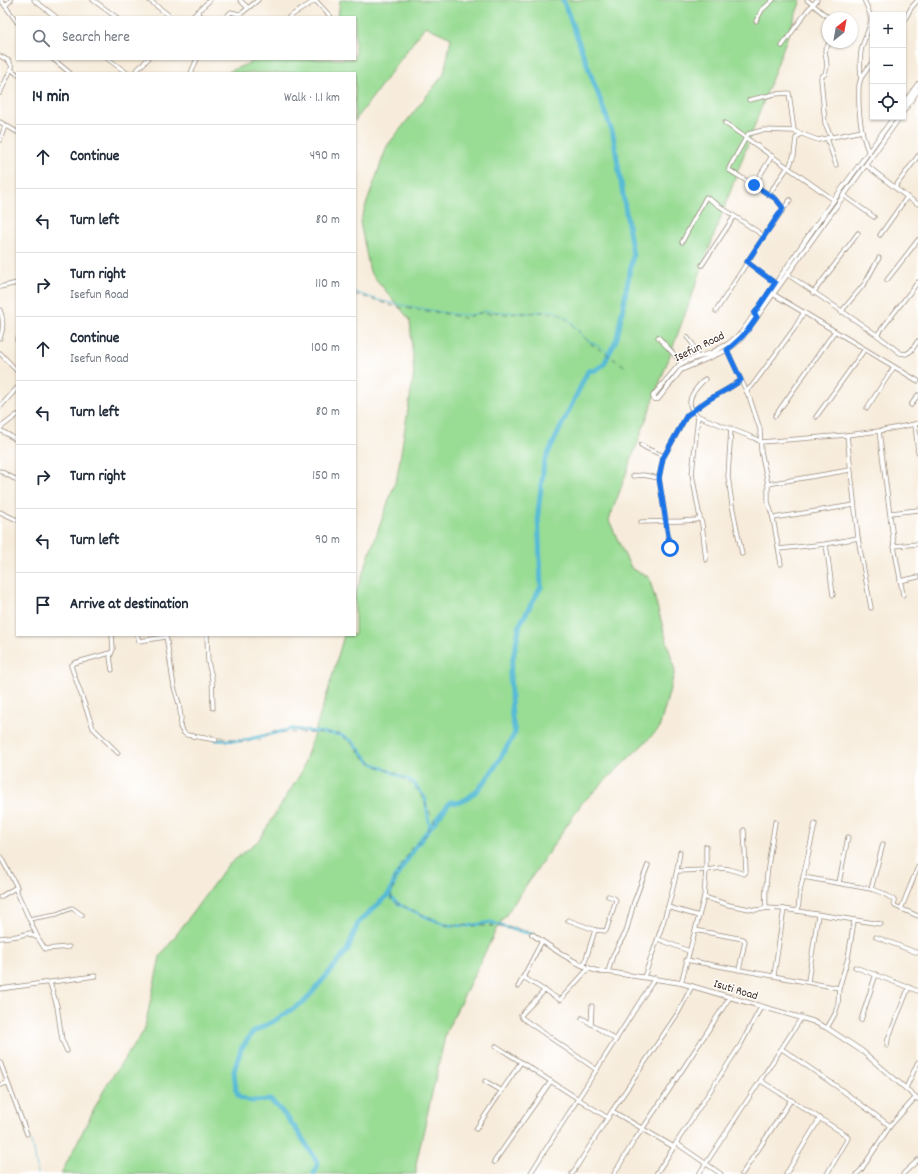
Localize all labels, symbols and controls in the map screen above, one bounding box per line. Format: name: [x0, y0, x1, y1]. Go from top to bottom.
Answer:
north arrow: [822, 12, 858, 48]
map controls: [870, 12, 906, 120]
button: +: [870, 12, 906, 48]
search box: [16, 16, 356, 60]
icon: search: [30, 27, 52, 49]
text: Search here: [62, 27, 130, 49]
button: −: [870, 48, 906, 84]
button: locate: [870, 84, 906, 120]
text: 14 min: [32, 86, 69, 110]
text: Walk · 1.1 km: [284, 89, 340, 108]
icon: ahead: [32, 146, 54, 168]
text: Continue: [70, 146, 119, 168]
text: 490 m: [310, 147, 340, 166]
route end: [745, 176, 763, 194]
icon: left: [32, 210, 54, 232]
text: Turn left: [70, 210, 119, 232]
text: 80 m: [316, 211, 340, 230]
text: Turn right: [70, 264, 126, 286]
icon: right: [32, 274, 54, 296]
text: 110 m: [315, 275, 340, 294]
text: Isefun Road: [70, 286, 129, 305]
text: Continue: [70, 328, 119, 350]
street label: Isefun Road: [672, 328, 728, 367]
icon: ahead: [32, 338, 54, 360]
text: 100 m: [311, 339, 340, 358]
text: Isefun Road: [70, 350, 129, 369]
icon: left: [32, 402, 54, 424]
text: Turn left: [70, 402, 119, 424]
text: 80 m: [316, 403, 340, 422]
icon: right: [32, 466, 54, 488]
text: Turn right: [70, 466, 126, 488]
text: 150 m: [312, 467, 340, 486]
icon: left: [32, 530, 54, 552]
text: Turn left: [70, 530, 119, 552]
text: 90 m: [315, 531, 340, 550]
route start: [661, 539, 679, 557]
icon: arrive: [32, 594, 54, 616]
text: Arrive at destination: [70, 594, 188, 616]
street label: Isuti Road: [711, 976, 760, 1005]

